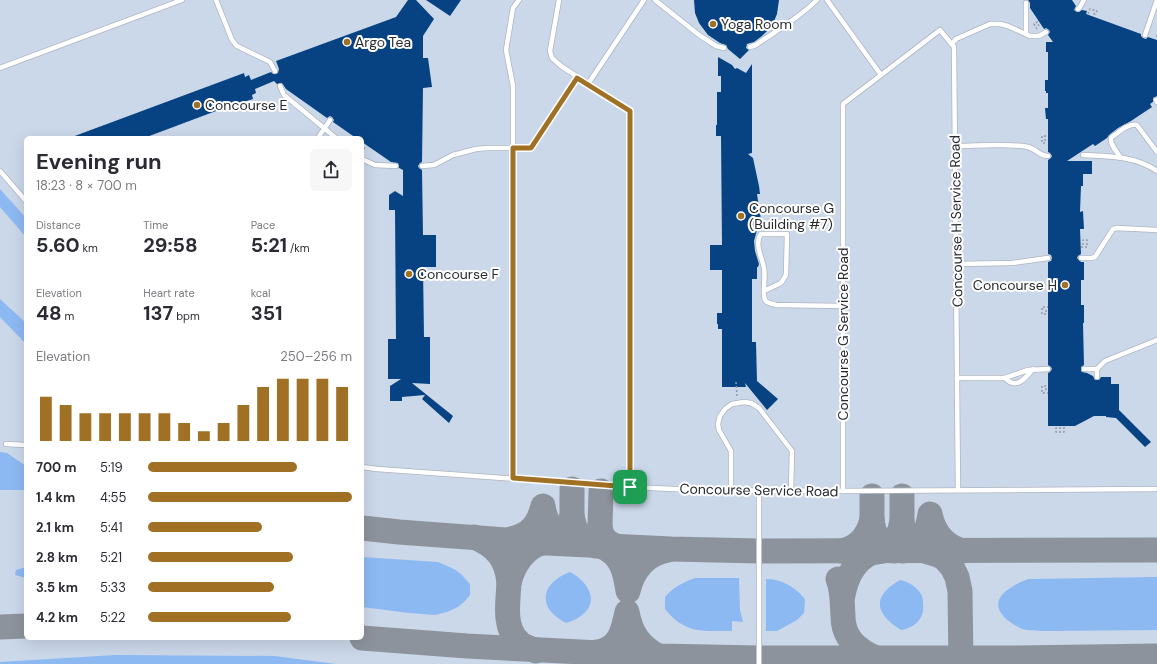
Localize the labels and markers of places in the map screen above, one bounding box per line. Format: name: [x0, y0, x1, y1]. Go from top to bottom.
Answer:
place label: Yoga Room: [721, 15, 792, 33]
marker: Yoga Room: [708, 19, 718, 29]
place label: Argo Tea: [355, 33, 411, 51]
marker: Argo Tea: [342, 37, 352, 47]
place label: Concourse E: [205, 96, 288, 114]
marker: Concourse E: [192, 100, 202, 110]
place label: Concourse G (Building #7): [749, 199, 834, 233]
marker: Concourse G (Building #7): [736, 211, 746, 221]
place label: Concourse F: [417, 265, 500, 283]
marker: Concourse F: [404, 269, 414, 279]
place label: Concourse H: [973, 276, 1057, 294]
marker: Concourse H: [1060, 280, 1070, 290]
pin: [613, 470, 647, 504]

